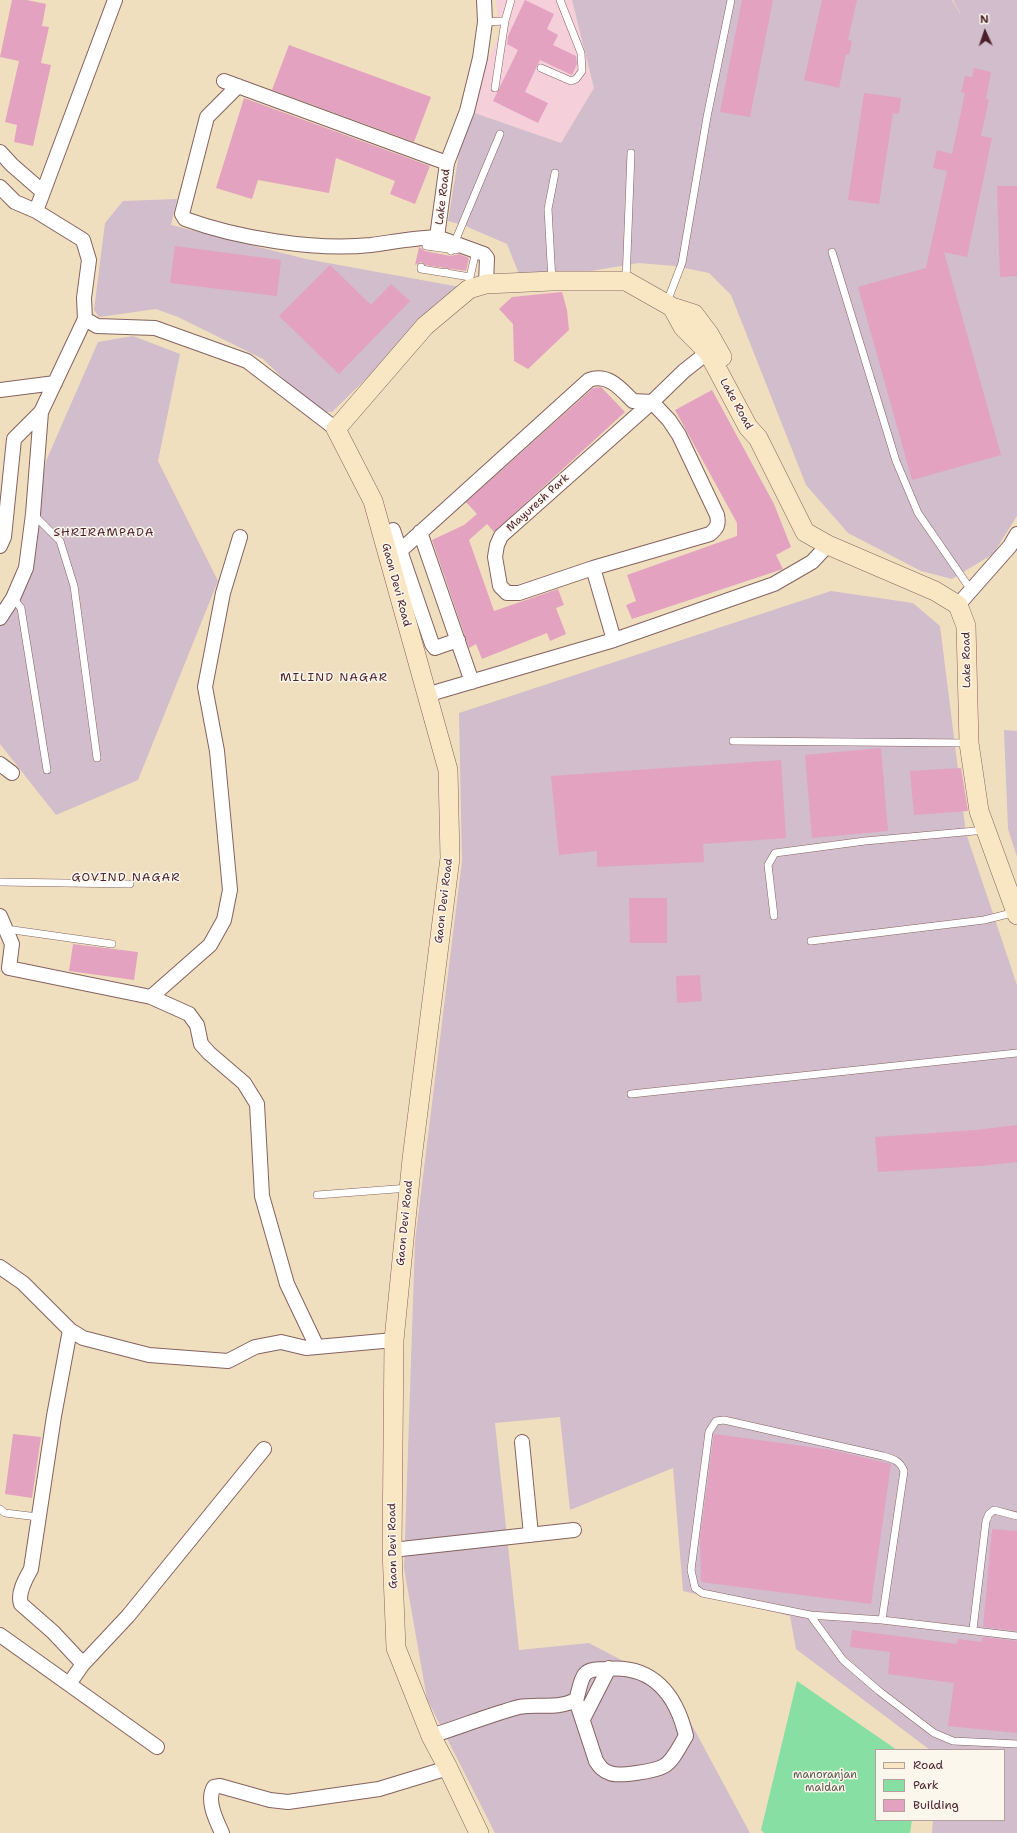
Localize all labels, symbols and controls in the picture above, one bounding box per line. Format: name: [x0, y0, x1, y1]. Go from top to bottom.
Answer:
north arrow: [965, 12, 1005, 52]
text: N: [980, 12, 989, 27]
street label: Lake Road: [433, 168, 453, 226]
street label: Lake Road: [717, 376, 755, 432]
street label: Mayuresh Park: [504, 471, 572, 535]
district label: SHRIRAMPADA: [53, 526, 155, 540]
street label: Gaon Devi Road: [379, 542, 413, 628]
street label: Lake Road: [960, 632, 974, 688]
district label: MILIND NAGAR: [280, 671, 388, 685]
street label: Gaon Devi Road: [432, 858, 456, 944]
district label: GOVIND NAGAR: [71, 871, 181, 885]
street label: Gaon Devi Road: [394, 1180, 416, 1266]
street label: Gaon Devi Road: [386, 1503, 400, 1589]
legend: [875, 1749, 1005, 1821]
text: Road: [913, 1757, 943, 1773]
park label: manoranjan maidan: [793, 1768, 857, 1794]
text: Park: [913, 1777, 939, 1793]
text: Building: [913, 1797, 959, 1813]

